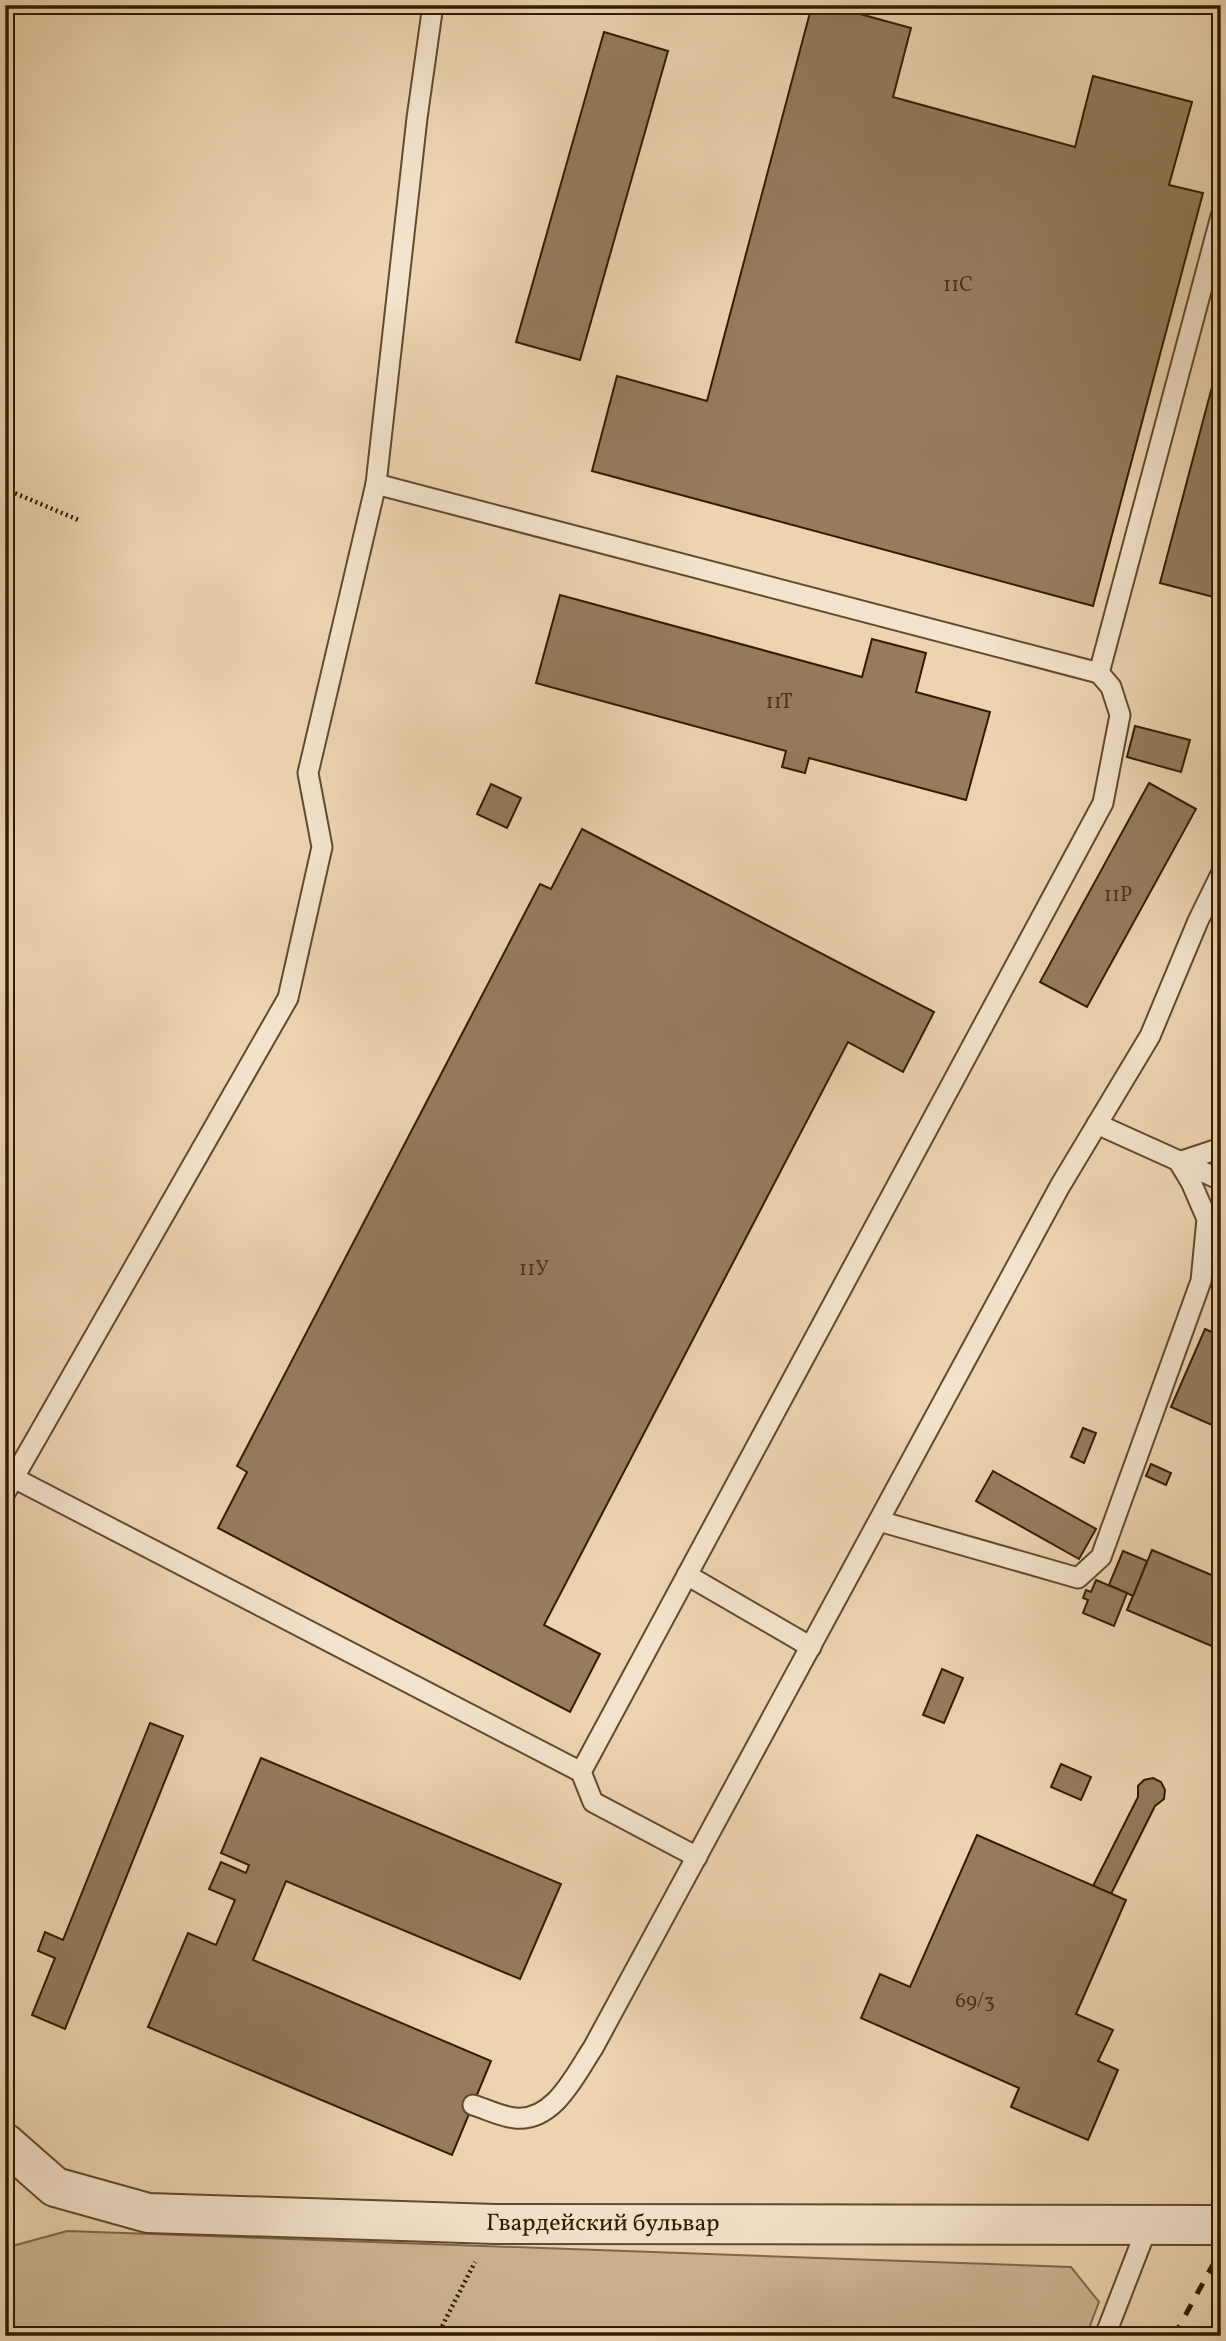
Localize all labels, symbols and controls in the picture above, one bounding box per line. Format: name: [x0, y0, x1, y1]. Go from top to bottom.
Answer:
house number: 11С: [943, 271, 973, 300]
house number: 11Т: [766, 688, 792, 717]
house number: 11Р: [1104, 881, 1132, 910]
house number: 11У: [519, 1255, 549, 1284]
house number: 69/3: [955, 1987, 995, 2016]
street label: Гвардейский бульвар: [485, 2207, 719, 2241]

